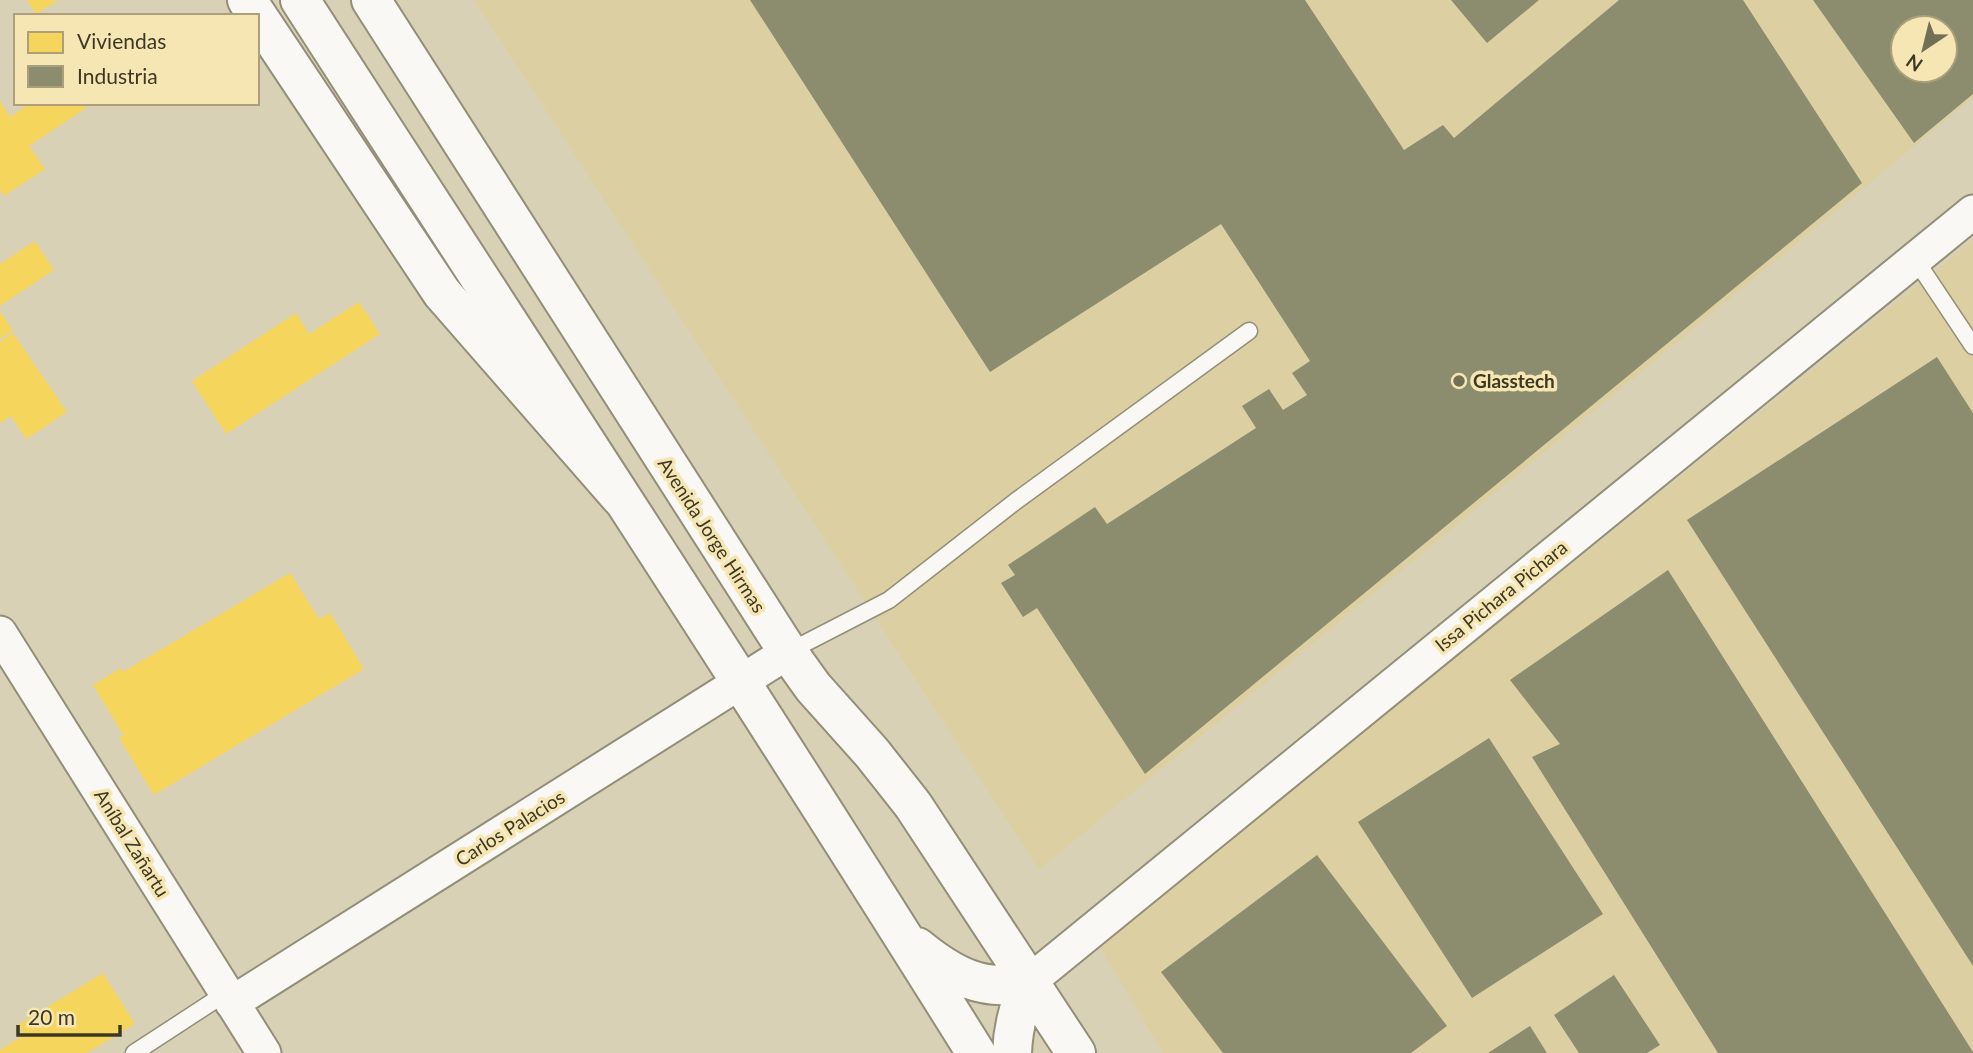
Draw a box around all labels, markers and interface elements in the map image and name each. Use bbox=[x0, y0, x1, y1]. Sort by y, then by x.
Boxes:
legend bbox=[14, 14, 259, 105]
north arrow bbox=[1889, 14, 1959, 84]
text: Viviendas bbox=[77, 28, 166, 53]
text: N bbox=[1901, 50, 1927, 77]
text: Industria bbox=[77, 63, 158, 88]
place label: Glasstech bbox=[1473, 369, 1555, 392]
marker: Glasstech bbox=[1451, 373, 1467, 389]
street label: Avenida Jorge Hirmas bbox=[654, 453, 771, 617]
street label: Issa Pichara Pichara bbox=[1430, 535, 1571, 656]
street label: Aníbal Zañartu bbox=[90, 785, 175, 901]
street label: Carlos Palacios bbox=[451, 785, 569, 870]
scale bar bbox=[18, 993, 119, 1038]
text: 20 m bbox=[28, 1004, 75, 1029]

